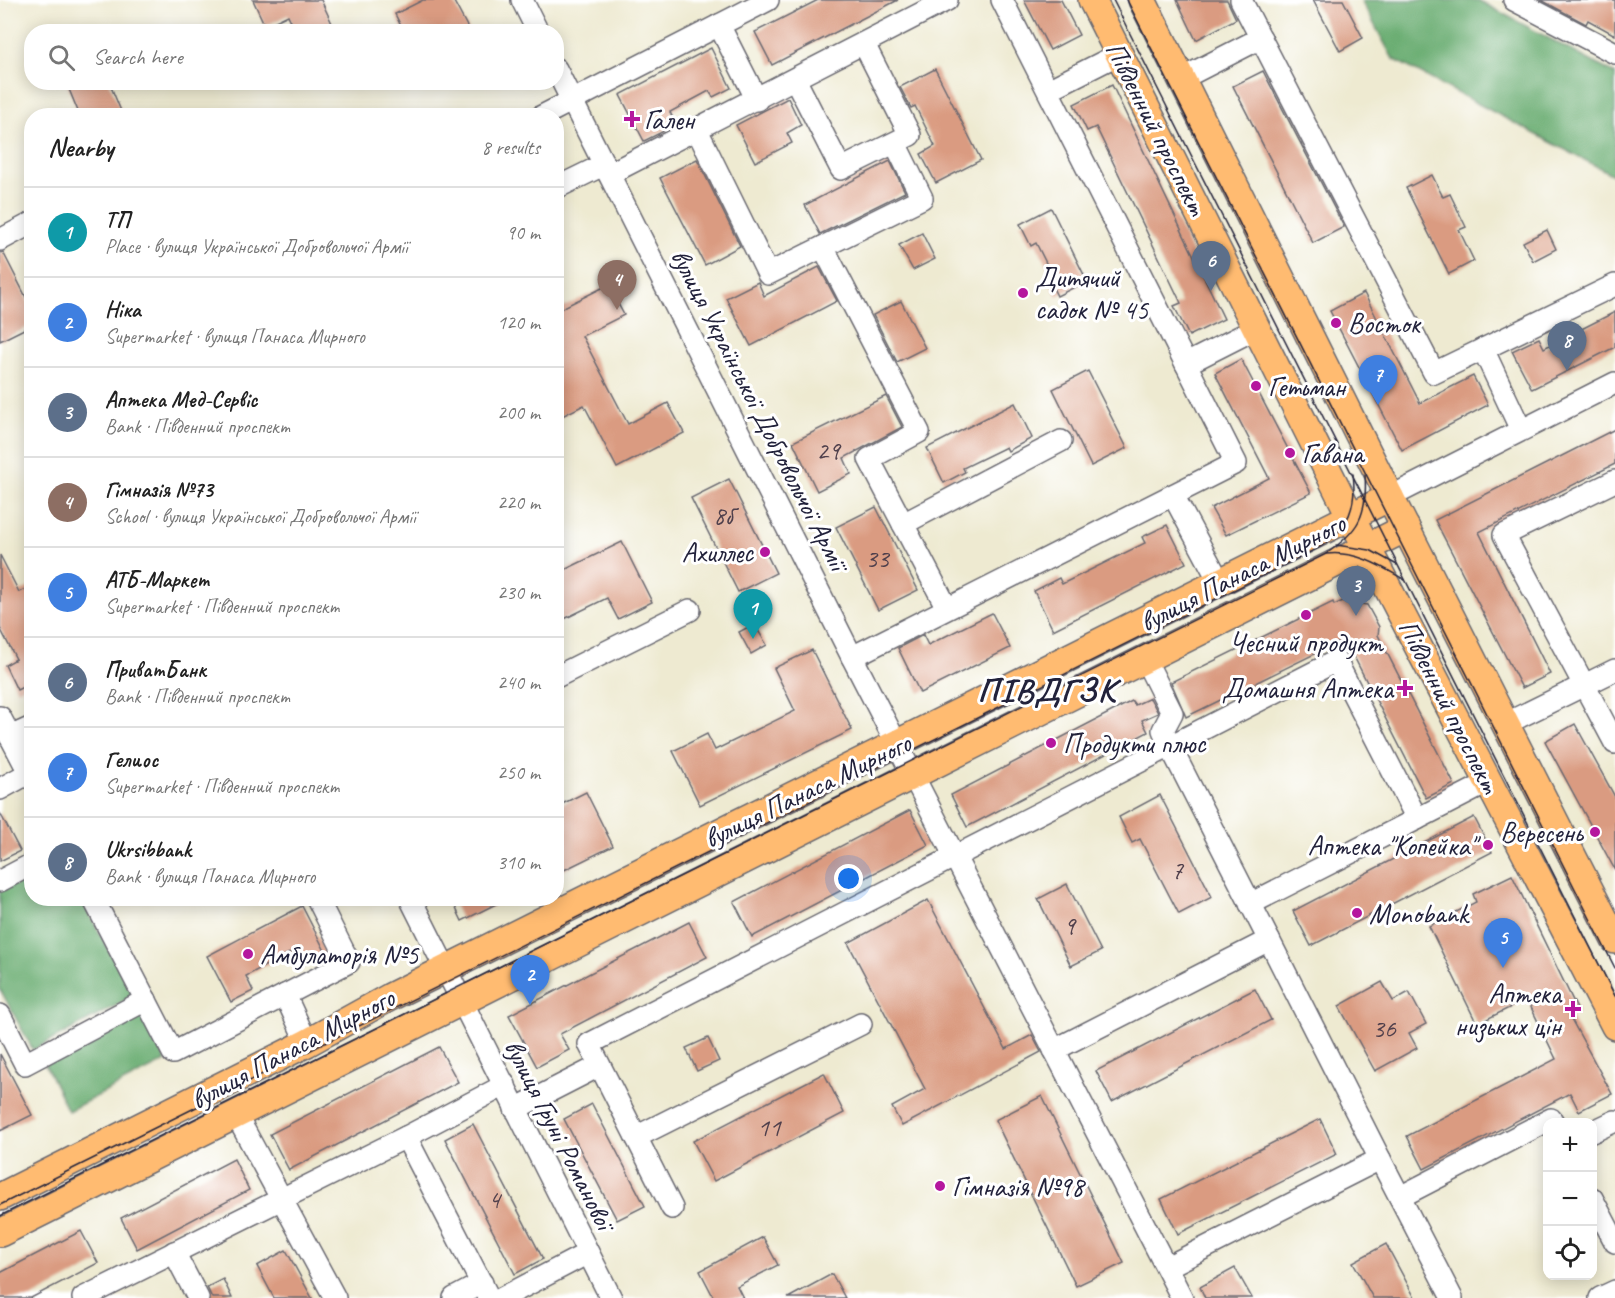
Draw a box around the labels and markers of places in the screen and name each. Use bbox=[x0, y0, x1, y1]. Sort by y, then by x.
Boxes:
place label: Гален bbox=[644, 102, 696, 137]
marker: Гален bbox=[625, 112, 639, 126]
pin: 6 bbox=[1192, 242, 1230, 291]
pin: 4 bbox=[598, 260, 636, 310]
place label: Дитячий садок № 45 bbox=[1035, 260, 1149, 327]
marker: Дитячий садок № 45 bbox=[1016, 286, 1030, 300]
place label: Восток bbox=[1348, 306, 1422, 341]
marker: Восток bbox=[1329, 316, 1343, 330]
pin: 8 bbox=[1548, 322, 1586, 371]
pin: 7 bbox=[1358, 356, 1398, 405]
place label: Гетьман bbox=[1268, 369, 1347, 404]
marker: Гетьман bbox=[1249, 379, 1263, 393]
place label: Гавана bbox=[1302, 436, 1366, 471]
marker: Гавана bbox=[1283, 446, 1297, 460]
place label: Ахиллес bbox=[682, 535, 755, 570]
marker: Ахиллес bbox=[758, 545, 772, 559]
pin: 3 bbox=[1336, 566, 1376, 616]
pin: 1 bbox=[734, 590, 772, 639]
marker: Чесний продукт bbox=[1299, 608, 1313, 622]
place label: Чесний продукт bbox=[1229, 625, 1385, 660]
place label: Домашня Аптека bbox=[1222, 671, 1395, 706]
marker: Домашня Аптека bbox=[1398, 681, 1412, 695]
place label: Продукти плюс bbox=[1063, 726, 1207, 761]
marker: Продукти плюс bbox=[1044, 736, 1058, 750]
place label: Вересень bbox=[1500, 815, 1585, 850]
marker: Вересень bbox=[1588, 825, 1602, 839]
place label: Аптека "Копейка" bbox=[1308, 828, 1481, 863]
marker: Аптека "Копейка" bbox=[1481, 838, 1495, 852]
place label: Monobank bbox=[1369, 896, 1471, 931]
marker: Monobank bbox=[1350, 906, 1364, 920]
pin: 5 bbox=[1484, 918, 1522, 968]
place label: Амбулаторія №5 bbox=[260, 937, 420, 972]
marker: Амбулаторія №5 bbox=[241, 947, 255, 961]
pin: 2 bbox=[510, 956, 550, 1005]
place label: Аптека низьких цін bbox=[1455, 976, 1563, 1043]
marker: Аптека низьких цін bbox=[1566, 1002, 1580, 1016]
place label: Гімназія №98 bbox=[952, 1169, 1086, 1204]
marker: Гімназія №98 bbox=[933, 1179, 947, 1193]

